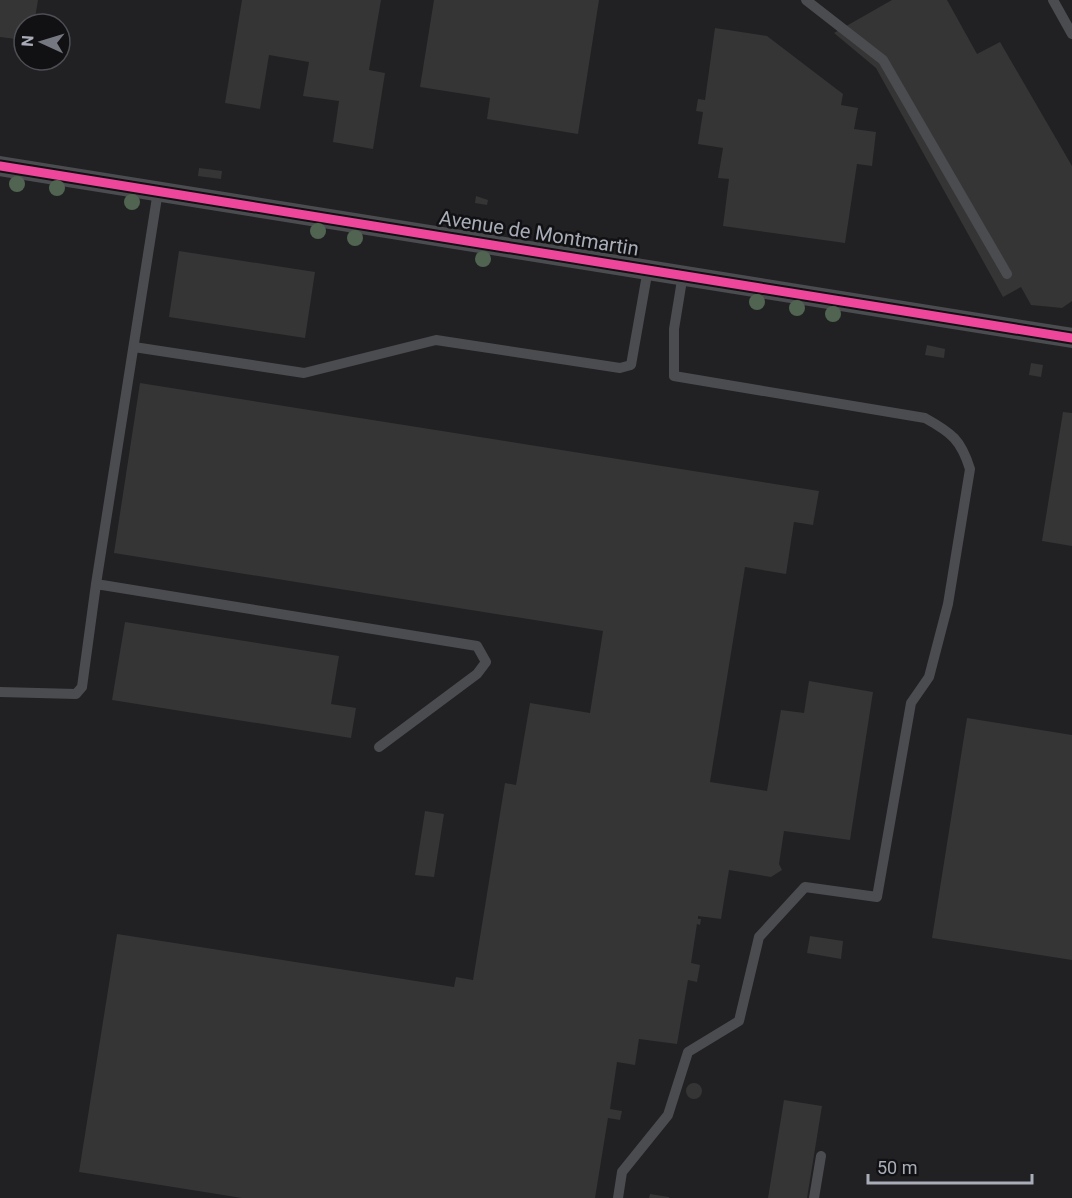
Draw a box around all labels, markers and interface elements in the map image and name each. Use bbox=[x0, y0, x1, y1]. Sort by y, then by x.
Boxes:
north arrow bbox=[12, 12, 72, 72]
text: N bbox=[18, 35, 37, 47]
street label: Avenue de Montmartin bbox=[437, 205, 641, 261]
scale bar bbox=[868, 1147, 1032, 1185]
text: 50 m bbox=[877, 1157, 917, 1178]

